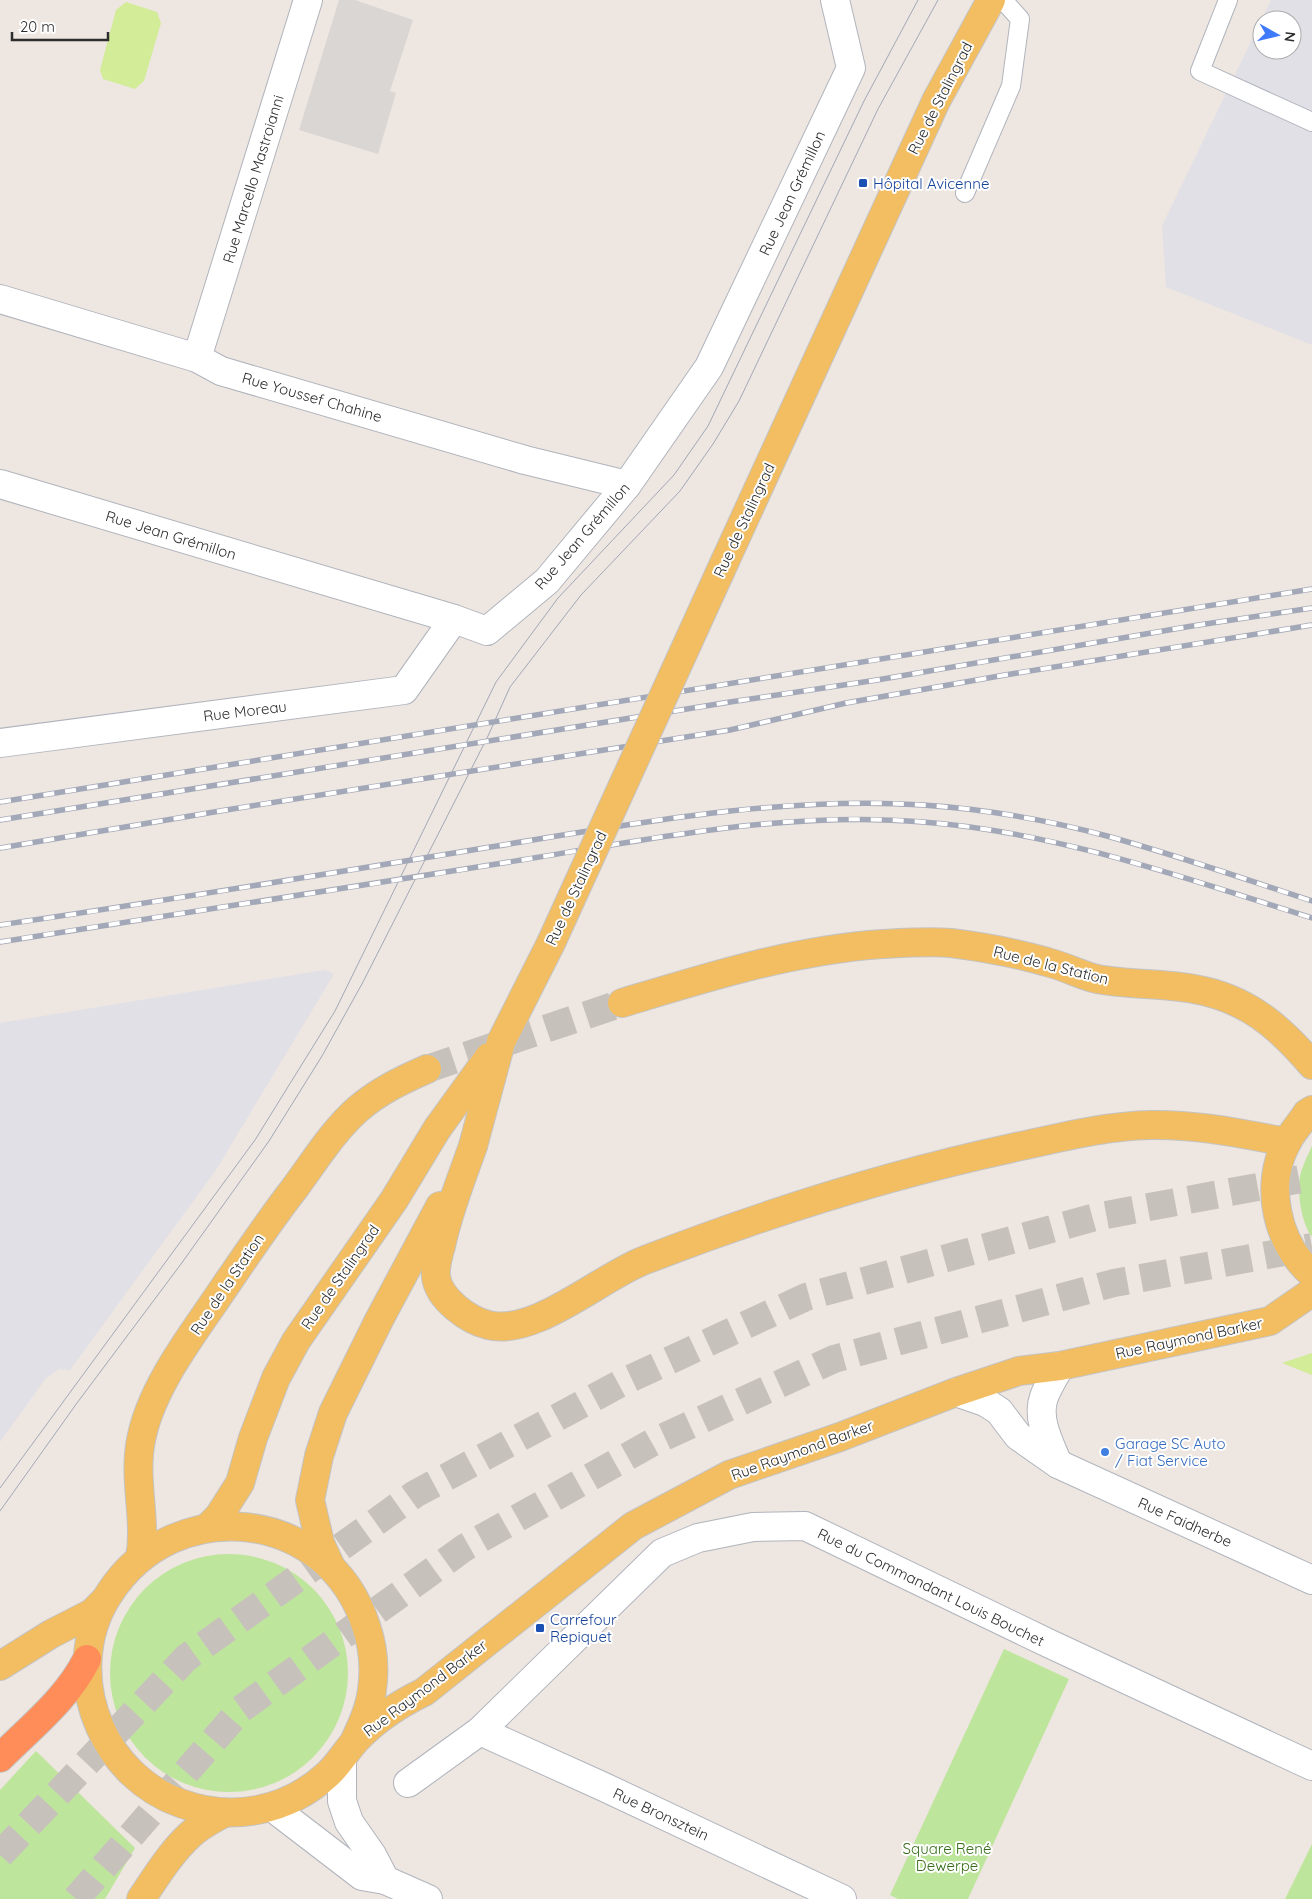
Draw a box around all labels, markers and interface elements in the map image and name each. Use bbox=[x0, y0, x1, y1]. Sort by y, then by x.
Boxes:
scale bar bbox=[12, 10, 109, 42]
north arrow bbox=[1252, 10, 1302, 60]
text: 20 m bbox=[20, 17, 55, 36]
text: N bbox=[1280, 30, 1300, 43]
street label: Rue de Stalingrad bbox=[903, 39, 977, 157]
street label: Rue Marcello Mastroianni bbox=[218, 93, 288, 265]
street label: Rue Jean Grémillon bbox=[755, 127, 829, 259]
place label: Hôpital Avicenne bbox=[873, 174, 989, 193]
marker: Hôpital Avicenne bbox=[857, 177, 869, 189]
street label: Rue Youssef Chahine bbox=[240, 368, 384, 426]
street label: Rue de Stalingrad bbox=[709, 460, 779, 580]
street label: Rue Jean Grémillon bbox=[530, 479, 634, 593]
street label: Rue Jean Grémillon bbox=[103, 506, 239, 564]
street label: Rue Moreau bbox=[202, 696, 288, 726]
street label: Rue de Stalingrad bbox=[541, 828, 611, 948]
street label: Rue de la Station bbox=[991, 942, 1111, 988]
street label: Rue de Stalingrad bbox=[297, 1221, 383, 1333]
street label: Rue de la Station bbox=[186, 1230, 268, 1338]
street label: Rue Raymond Barker bbox=[1114, 1313, 1265, 1363]
street label: Rue Raymond Barker bbox=[728, 1415, 876, 1485]
place label: Garage SC Auto / Fiat Service bbox=[1115, 1434, 1226, 1470]
marker: Garage SC Auto / Fiat Service bbox=[1099, 1446, 1111, 1458]
street label: Rue Faidherbe bbox=[1135, 1493, 1235, 1551]
street label: Rue du Commandant Louis Bouchet bbox=[814, 1524, 1048, 1650]
place label: Carrefour Repiquet bbox=[550, 1610, 617, 1646]
marker: Carrefour Repiquet bbox=[534, 1622, 546, 1634]
street label: Rue Raymond Barker bbox=[359, 1635, 491, 1741]
street label: Rue Bronsztein bbox=[610, 1784, 712, 1844]
park label: Square René Dewerpe bbox=[903, 1839, 991, 1875]

